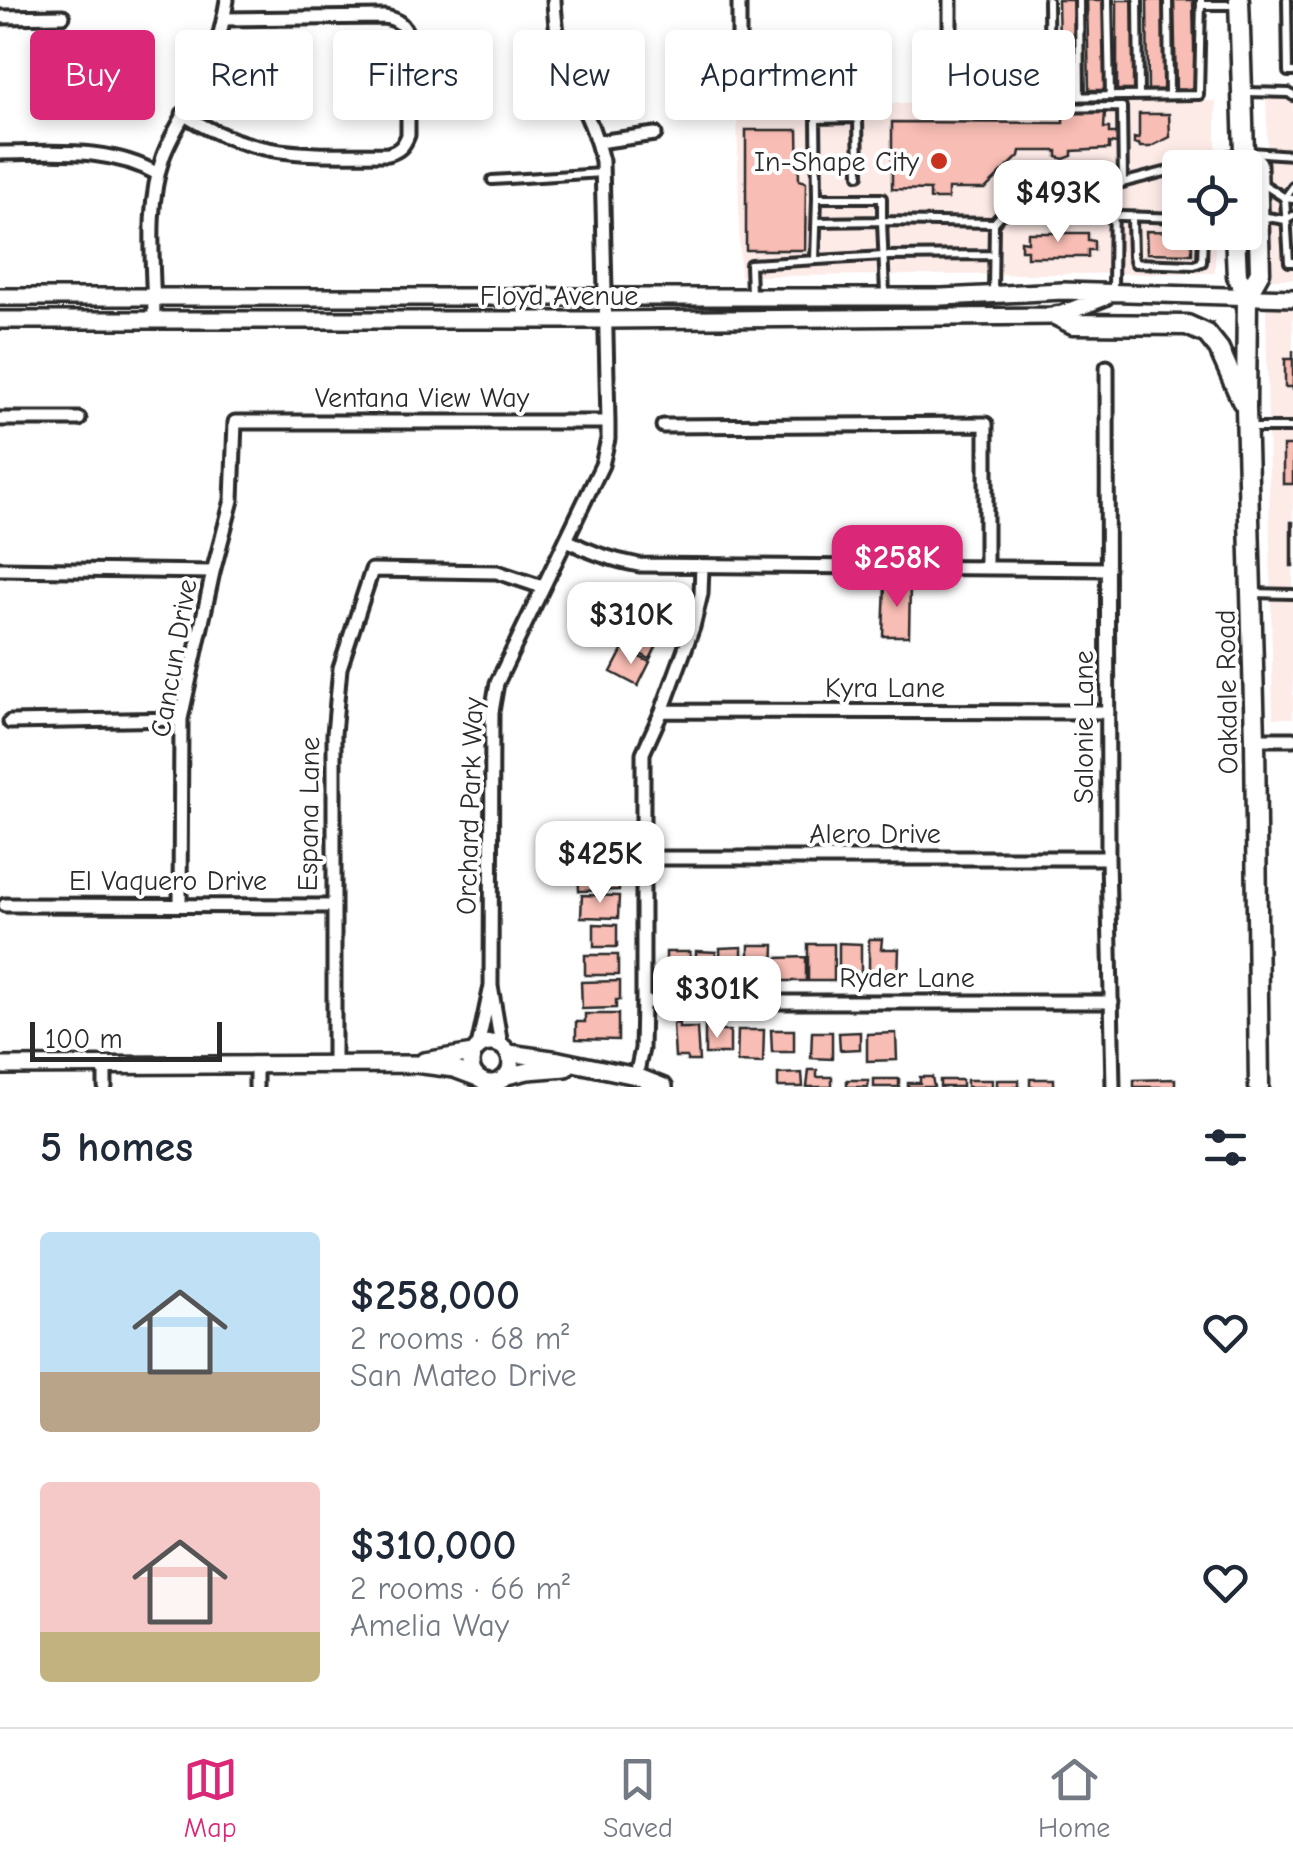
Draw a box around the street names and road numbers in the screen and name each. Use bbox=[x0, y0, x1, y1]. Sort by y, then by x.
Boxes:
street label: Floyd Avenue bbox=[480, 280, 638, 312]
street label: Ventana View Way bbox=[315, 382, 530, 414]
street label: Cancun Drive bbox=[144, 577, 204, 740]
street label: Oakdale Road bbox=[1210, 609, 1244, 775]
street label: Salonie Lane bbox=[1068, 650, 1100, 804]
street label: Kyra Lane bbox=[825, 672, 945, 704]
street label: Orchard Park Way bbox=[450, 696, 490, 916]
street label: Espana Lane bbox=[292, 736, 326, 892]
street label: Alero Drive bbox=[809, 818, 941, 850]
street label: El Vaquero Drive bbox=[69, 865, 267, 897]
street label: Ryder Lane bbox=[839, 962, 975, 994]

